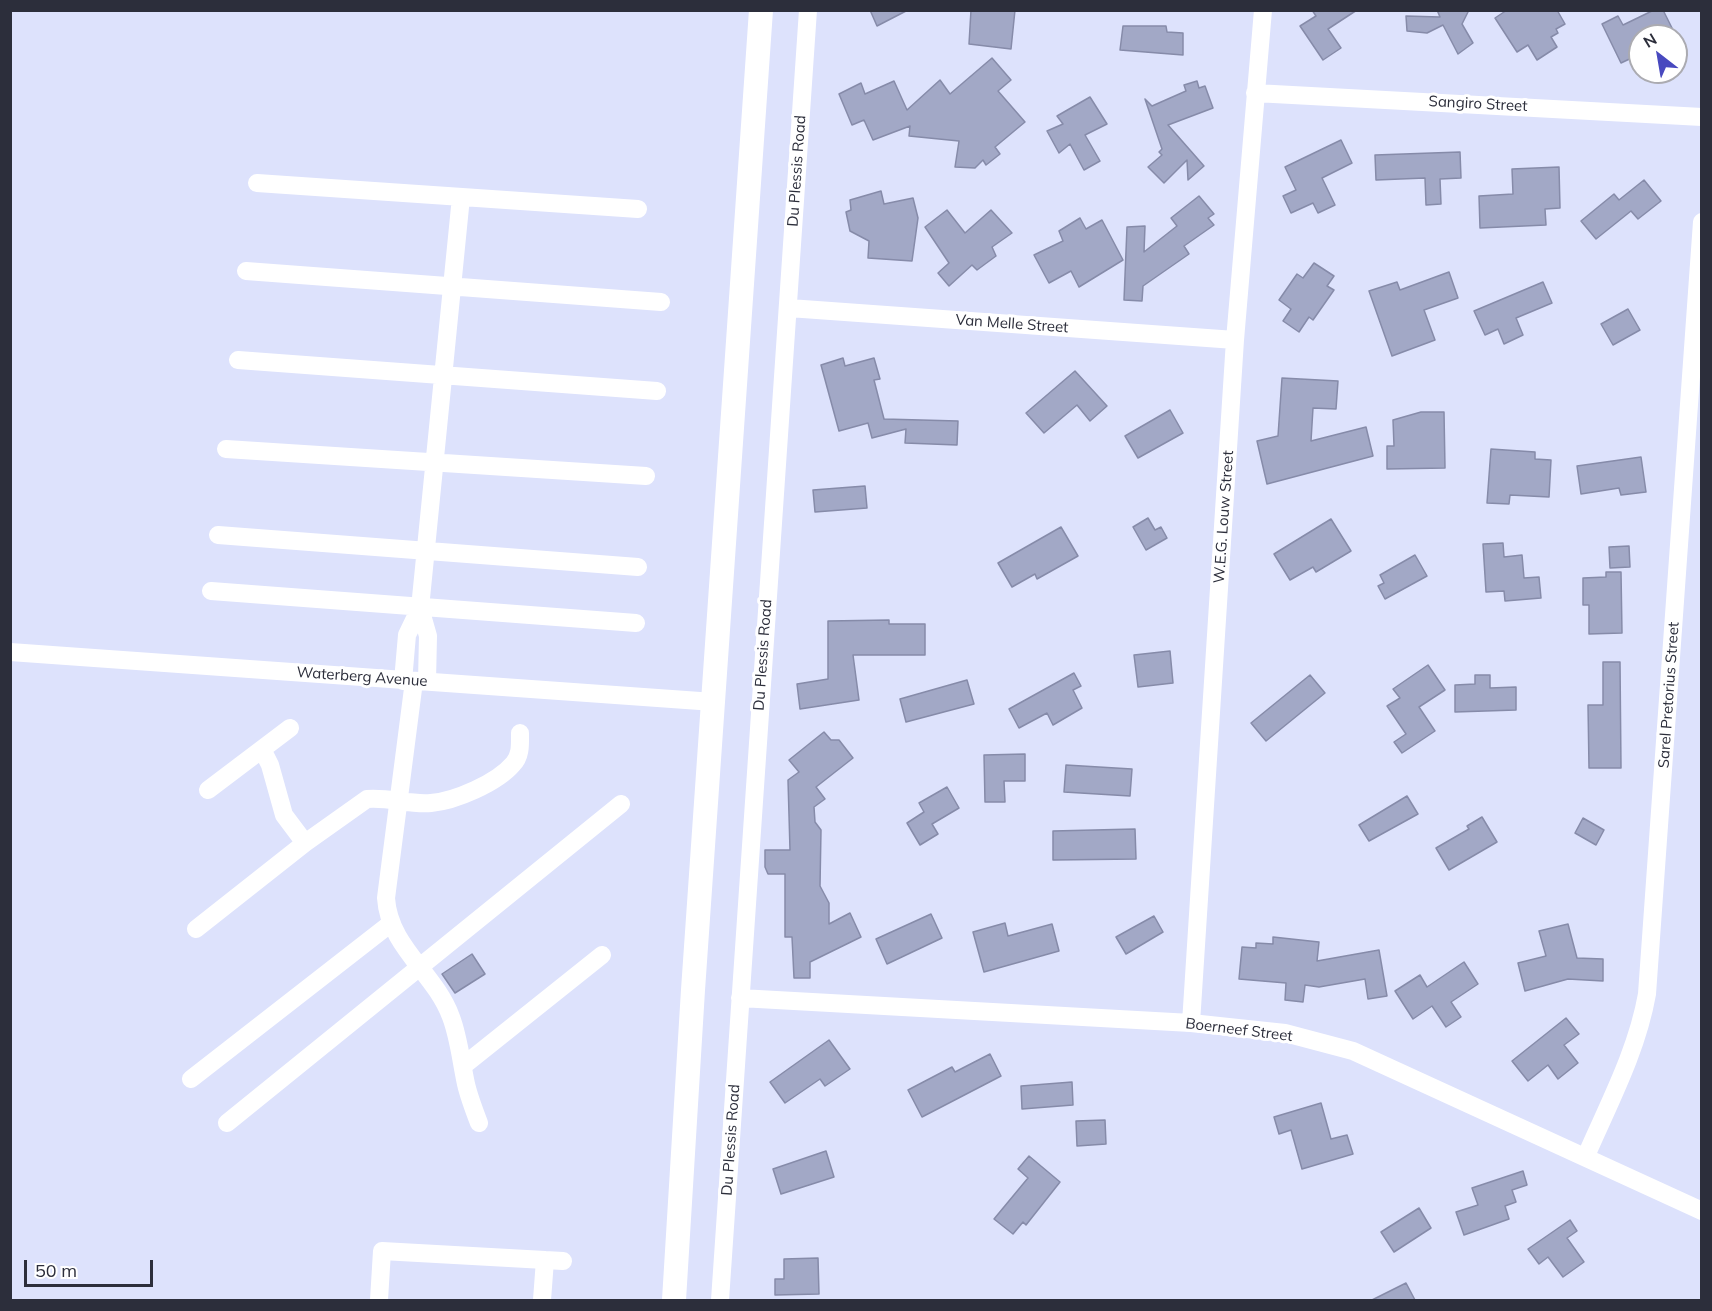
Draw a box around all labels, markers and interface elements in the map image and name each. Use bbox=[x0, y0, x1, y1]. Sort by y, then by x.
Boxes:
north arrow bbox=[1628, 24, 1688, 84]
text: N bbox=[1639, 29, 1660, 52]
street label: Sangiro Street bbox=[1428, 92, 1528, 116]
street label: Du Plessis Road bbox=[784, 115, 810, 227]
street label: Van Melle Street bbox=[955, 311, 1069, 337]
street label: W.E.G. Louw Street bbox=[1210, 450, 1238, 584]
street label: Du Plessis Road bbox=[750, 599, 776, 711]
street label: Sarel Pretorius Street bbox=[1655, 621, 1683, 769]
street label: Waterberg Avenue bbox=[296, 663, 428, 691]
street label: Boerneef Street bbox=[1184, 1014, 1294, 1046]
street label: Du Plessis Road bbox=[718, 1084, 744, 1196]
scale bar bbox=[27, 1248, 156, 1286]
text: 50 m bbox=[35, 1259, 77, 1282]

